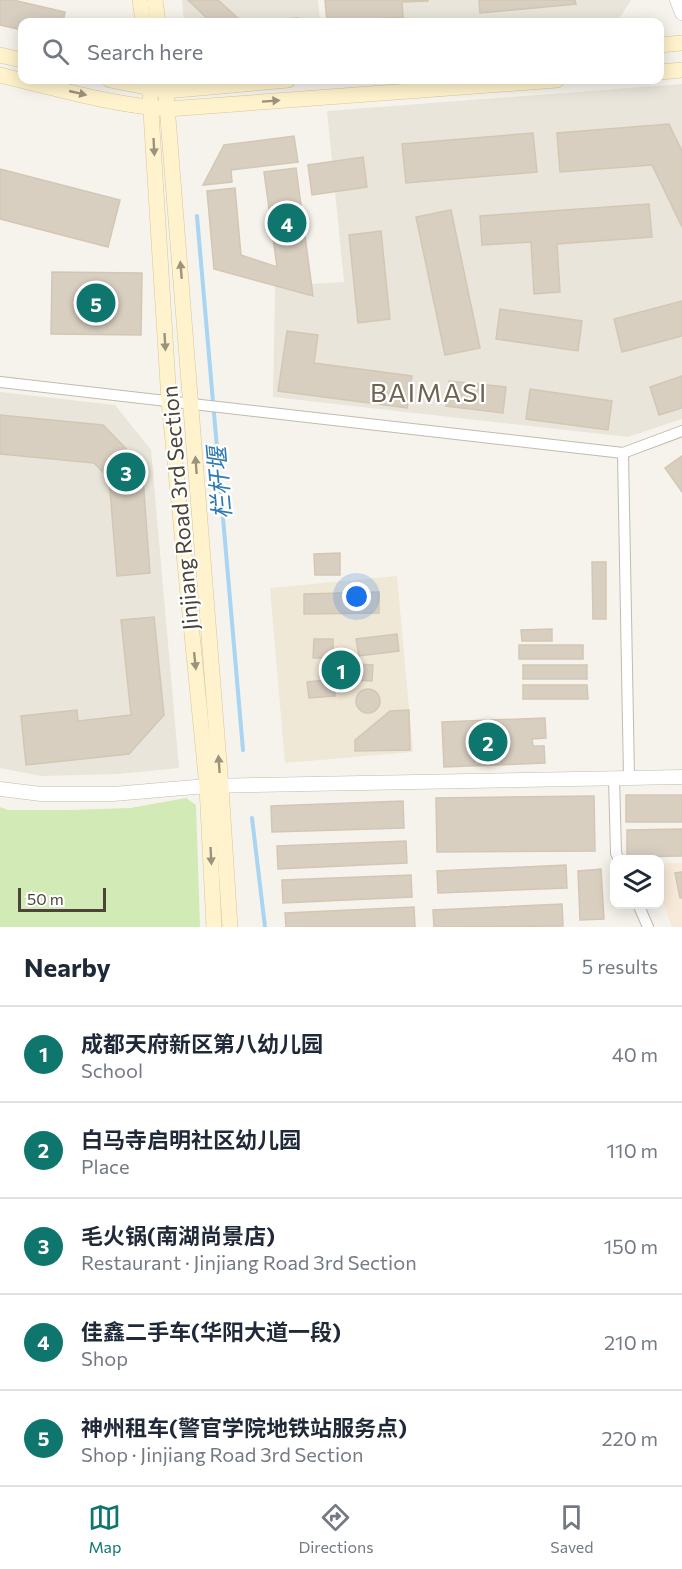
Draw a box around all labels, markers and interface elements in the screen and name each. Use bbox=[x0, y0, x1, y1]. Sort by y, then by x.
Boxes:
search box bbox=[18, 18, 664, 84]
icon: search bbox=[39, 35, 72, 68]
text: Search here bbox=[87, 38, 203, 65]
one-way arrow bbox=[68, 88, 87, 98]
one-way arrow bbox=[261, 96, 280, 106]
one-way arrow bbox=[149, 137, 158, 156]
pin: 4 bbox=[268, 200, 306, 246]
one-way arrow bbox=[176, 261, 185, 280]
pin: 5 bbox=[76, 280, 116, 326]
one-way arrow bbox=[161, 332, 170, 351]
district label: BAIMASI bbox=[370, 376, 488, 407]
street label: Jinjiang Road 3rd Section bbox=[155, 385, 204, 631]
water label: 栏杆堰 bbox=[201, 442, 236, 520]
pin: 3 bbox=[106, 450, 146, 494]
one-way arrow bbox=[191, 455, 201, 474]
your location bbox=[342, 582, 371, 611]
pin: 1 bbox=[322, 648, 360, 692]
one-way arrow bbox=[190, 652, 200, 671]
pin: 2 bbox=[468, 720, 508, 764]
one-way arrow bbox=[214, 754, 224, 773]
one-way arrow bbox=[206, 846, 215, 865]
map controls bbox=[610, 855, 664, 909]
button: layers bbox=[610, 855, 664, 909]
scale bar bbox=[18, 885, 106, 912]
text: 50 m bbox=[27, 889, 64, 908]
text: Nearby bbox=[24, 951, 111, 982]
text: 5 results bbox=[582, 954, 658, 978]
text: 成都天府新区第八幼儿园 bbox=[81, 1030, 323, 1057]
text: 1 bbox=[39, 1042, 48, 1066]
text: 40 m bbox=[612, 1042, 658, 1066]
text: School bbox=[81, 1058, 143, 1082]
text: 白马寺启明社区幼儿园 bbox=[81, 1126, 301, 1153]
text: 2 bbox=[38, 1138, 49, 1162]
text: 110 m bbox=[607, 1138, 658, 1162]
text: Place bbox=[81, 1154, 130, 1178]
text: 毛火锅(南湖尚景店) bbox=[81, 1222, 275, 1249]
text: 3 bbox=[38, 1234, 49, 1258]
text: 150 m bbox=[604, 1234, 658, 1258]
text: Restaurant · Jinjiang Road 3rd Section bbox=[81, 1250, 417, 1274]
text: 佳鑫二手车(华阳大道一段) bbox=[81, 1318, 341, 1345]
text: 4 bbox=[37, 1330, 50, 1354]
text: 210 m bbox=[604, 1330, 658, 1354]
text: Shop bbox=[81, 1346, 128, 1370]
text: 神州租车(警官学院地铁站服务点) bbox=[81, 1414, 407, 1441]
text: 5 bbox=[38, 1426, 49, 1450]
text: 220 m bbox=[602, 1426, 658, 1450]
text: Shop · Jinjiang Road 3rd Section bbox=[81, 1442, 364, 1466]
tab: Map bbox=[88, 1501, 121, 1556]
tab: Directions bbox=[298, 1501, 373, 1556]
tab: Saved bbox=[550, 1501, 594, 1556]

